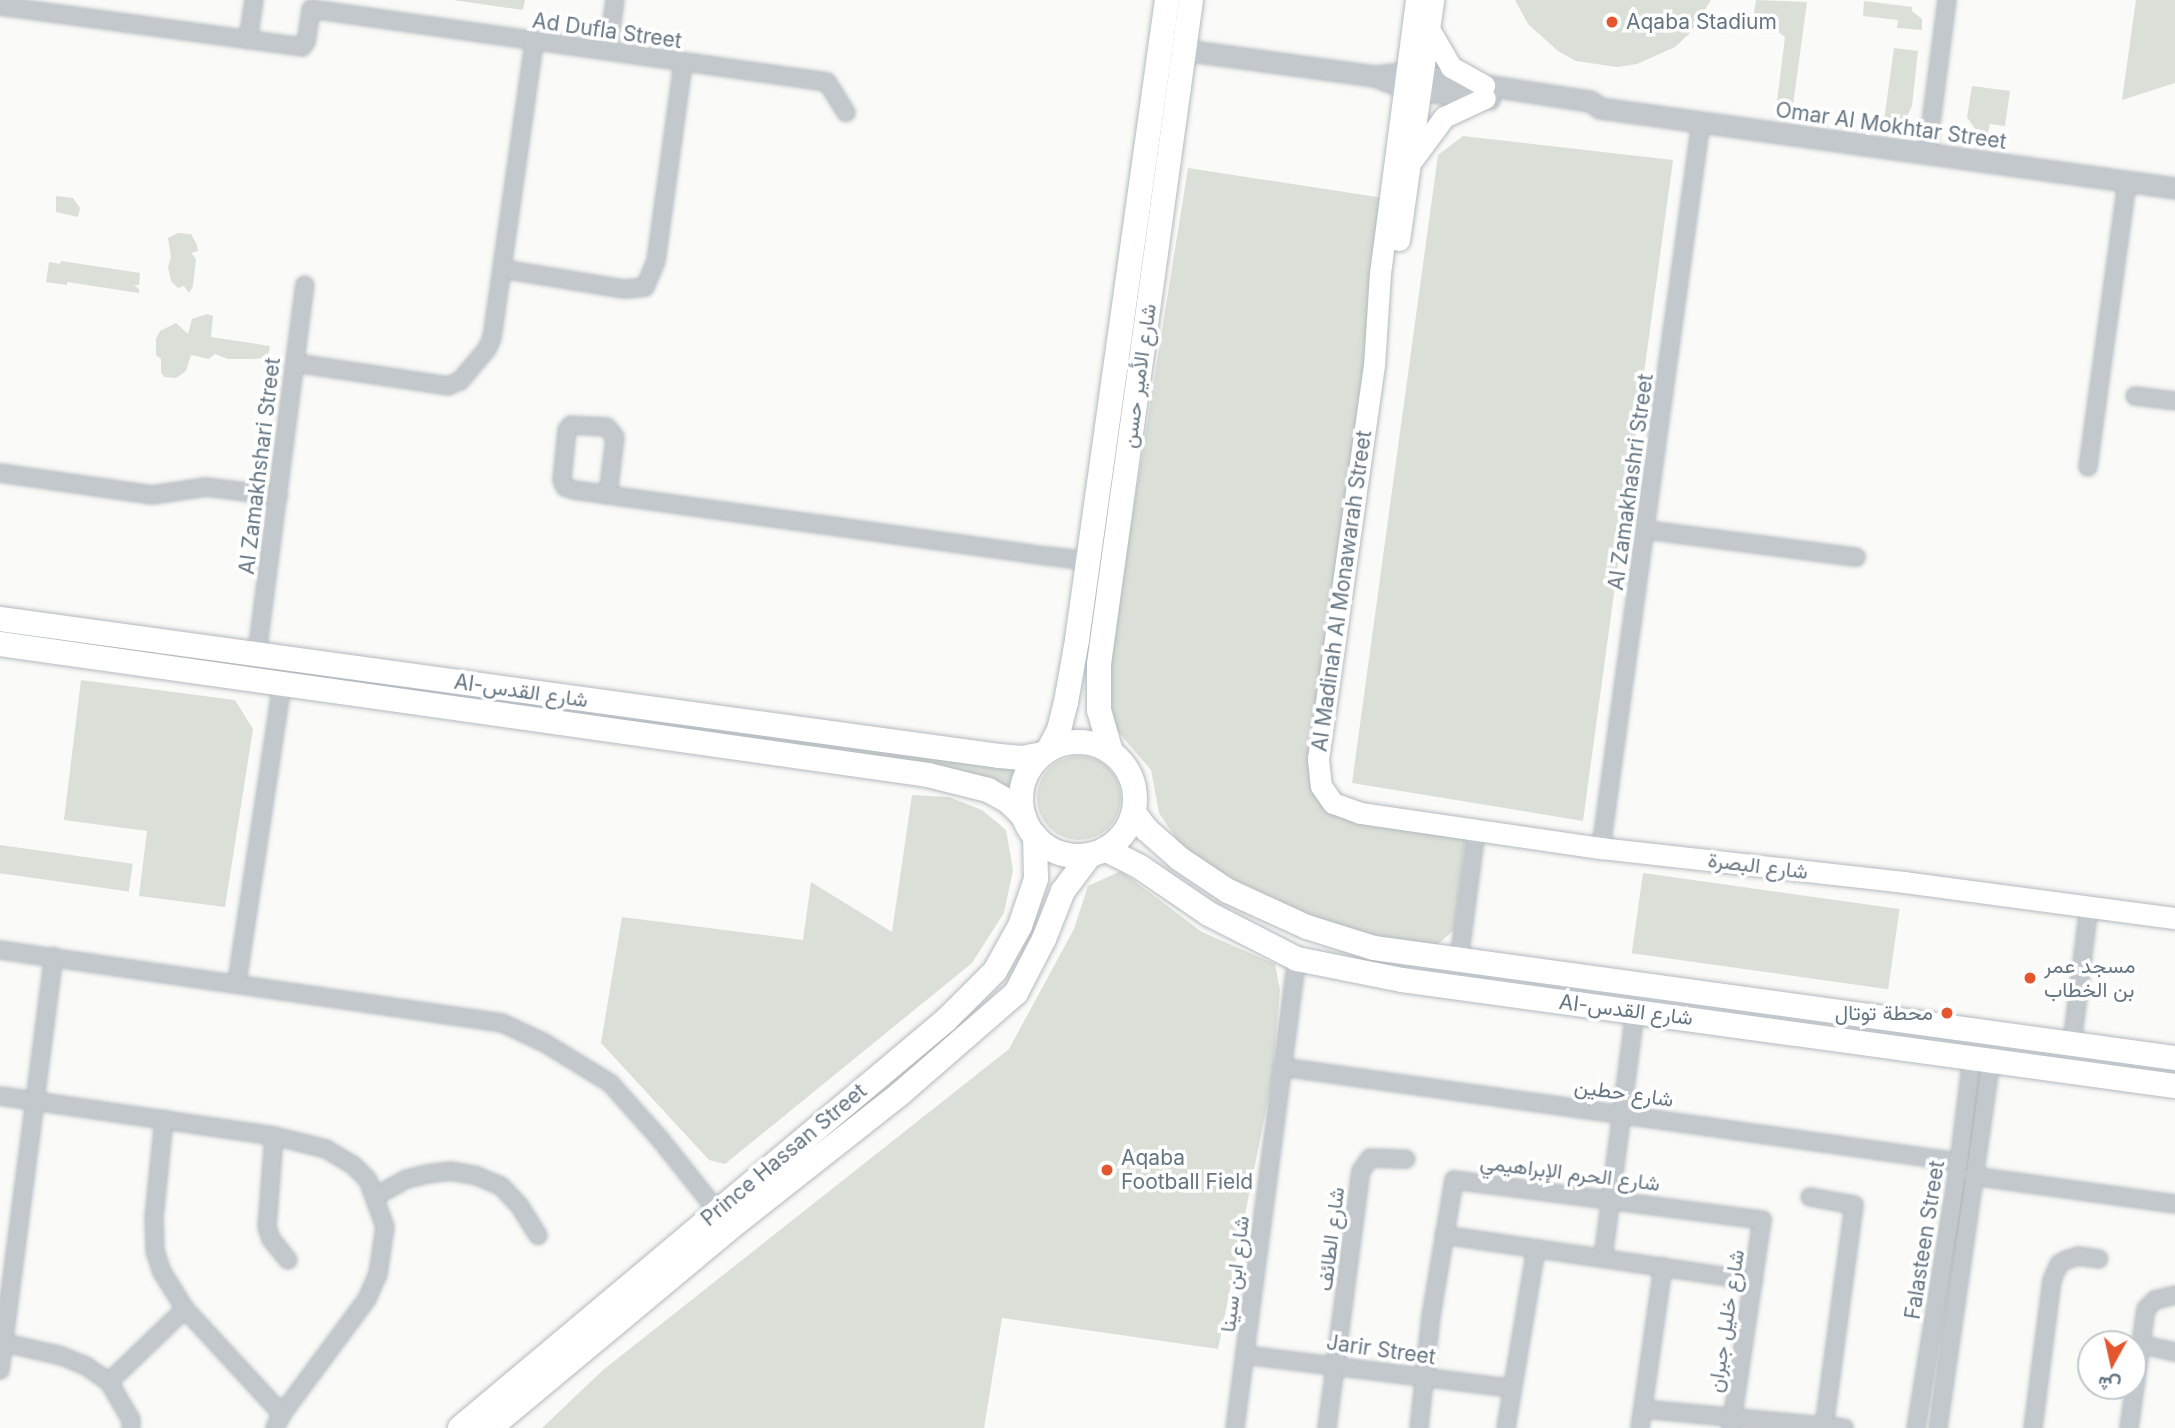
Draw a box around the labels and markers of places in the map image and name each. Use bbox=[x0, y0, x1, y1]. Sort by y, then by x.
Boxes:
place label: Aqaba Stadium bbox=[1626, 9, 1777, 35]
marker: Aqaba Stadium bbox=[1604, 14, 1620, 30]
place label: مسجد عمر بن الخطاب bbox=[2044, 953, 2135, 1003]
marker: مسجد عمر بن الخطاب bbox=[2022, 970, 2038, 986]
place label: محطة توتال bbox=[1835, 1000, 1933, 1026]
marker: محطة توتال bbox=[1939, 1005, 1955, 1021]
place label: Aqaba Football Field bbox=[1121, 1145, 1253, 1195]
marker: Aqaba Football Field bbox=[1099, 1162, 1115, 1178]

